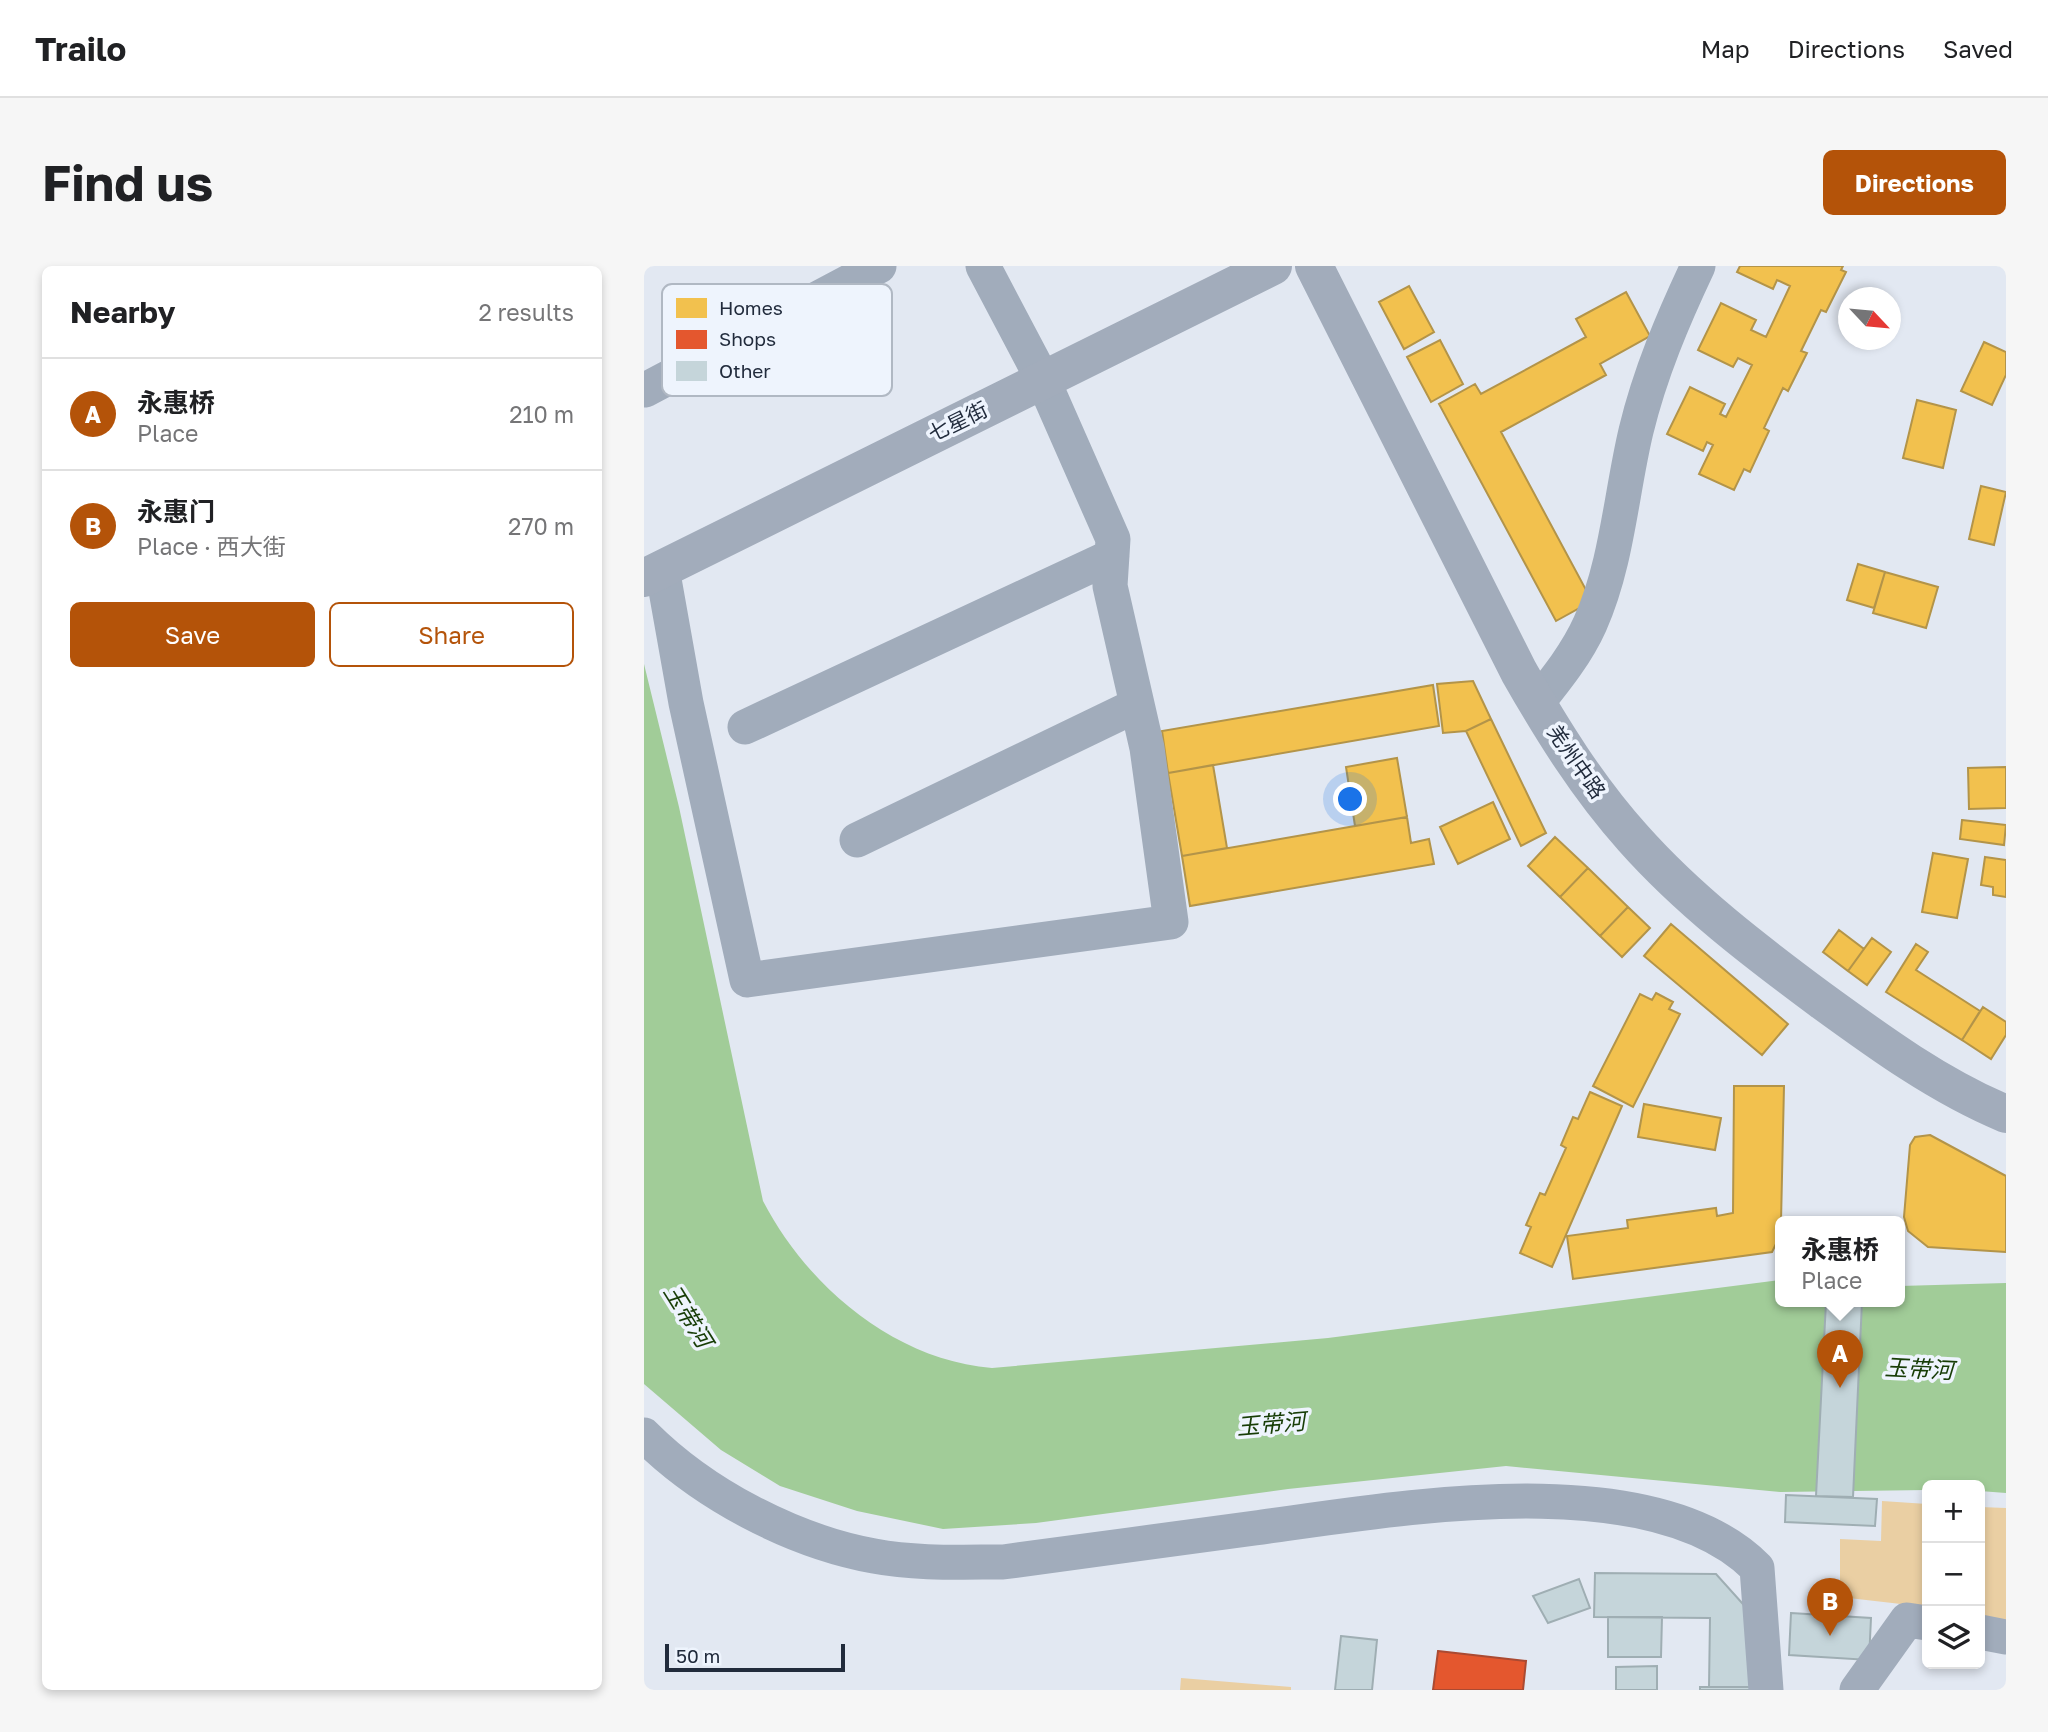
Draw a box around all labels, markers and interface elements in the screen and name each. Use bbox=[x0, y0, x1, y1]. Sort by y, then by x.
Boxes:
text: Trailo bbox=[35, 29, 126, 68]
text: Map bbox=[1701, 34, 1750, 63]
text: Directions bbox=[1788, 34, 1905, 63]
text: Saved bbox=[1943, 34, 2013, 63]
button: Directions bbox=[1823, 150, 2006, 215]
text: Find us bbox=[42, 153, 213, 212]
legend bbox=[662, 284, 892, 396]
north arrow bbox=[1838, 287, 1901, 350]
text: Nearby bbox=[70, 294, 175, 330]
text: Homes bbox=[719, 296, 783, 319]
text: 2 results bbox=[478, 298, 574, 326]
text: Shops bbox=[719, 327, 776, 350]
text: Other bbox=[719, 359, 771, 382]
text: 永惠桥 bbox=[137, 387, 215, 418]
street label: 七星街 bbox=[924, 396, 992, 447]
text: A bbox=[85, 400, 101, 428]
text: 210 m bbox=[509, 400, 574, 428]
text: Place bbox=[137, 419, 198, 447]
text: 永惠门 bbox=[137, 496, 215, 527]
text: B bbox=[85, 512, 101, 540]
text: 270 m bbox=[508, 512, 574, 540]
text: Place · 西大街 bbox=[137, 532, 286, 560]
button: Save bbox=[70, 602, 315, 667]
button: Share bbox=[329, 602, 574, 667]
street label: 羌州中路 bbox=[1542, 720, 1612, 803]
your location bbox=[1333, 782, 1367, 816]
popup bbox=[1775, 1216, 1905, 1307]
text: 永惠桥 bbox=[1801, 1234, 1879, 1265]
text: Place bbox=[1801, 1266, 1862, 1294]
water label: 玉带河 bbox=[659, 1279, 721, 1356]
pin: A bbox=[1817, 1330, 1863, 1388]
water label: 玉带河 bbox=[1884, 1352, 1958, 1384]
water label: 玉带河 bbox=[1235, 1406, 1310, 1440]
map controls bbox=[1922, 1480, 1985, 1669]
button: + bbox=[1922, 1480, 1985, 1543]
button: − bbox=[1922, 1543, 1985, 1606]
pin: B bbox=[1807, 1578, 1853, 1636]
button: layers bbox=[1922, 1606, 1985, 1669]
scale bar bbox=[665, 1641, 845, 1673]
text: 50 m bbox=[676, 1644, 720, 1667]

